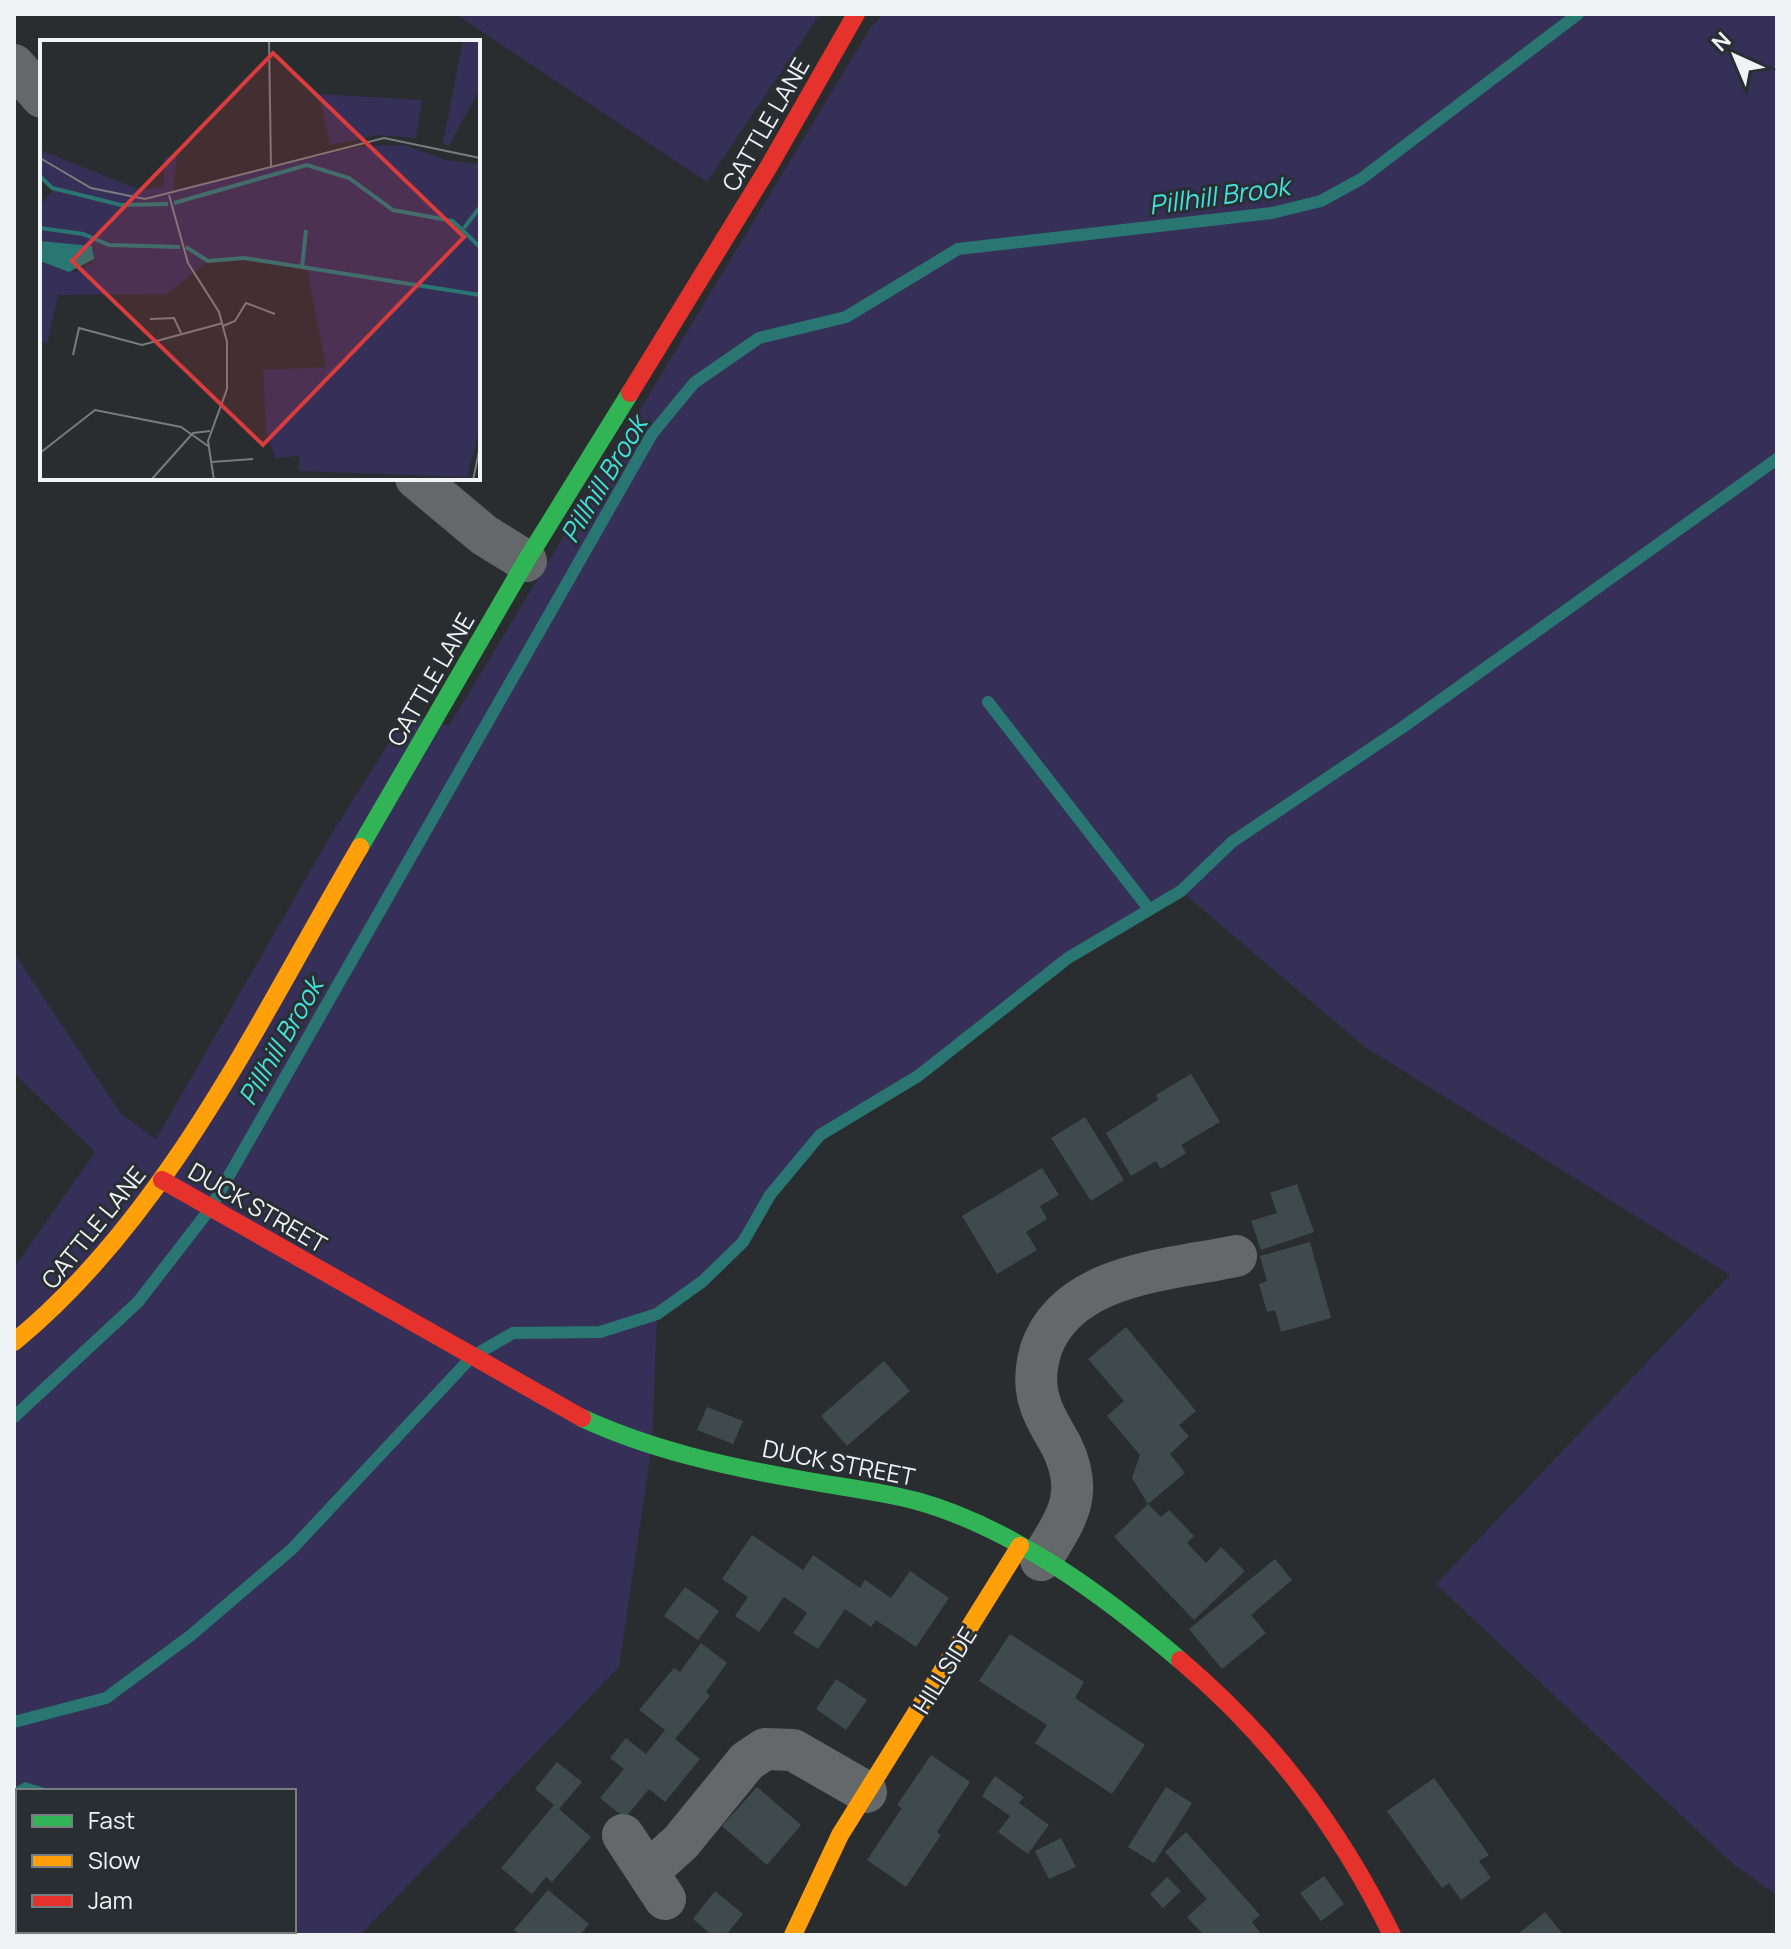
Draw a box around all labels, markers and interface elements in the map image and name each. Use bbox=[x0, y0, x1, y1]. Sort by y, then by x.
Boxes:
north arrow bbox=[1695, 16, 1775, 96]
text: N bbox=[1705, 25, 1737, 58]
inset map bbox=[40, 40, 480, 480]
street label: CATTLE LANE bbox=[714, 51, 816, 197]
water label: Pillhill Brook bbox=[1146, 167, 1296, 223]
water label: Pillhill Brook bbox=[551, 406, 657, 549]
street label: CATTLE LANE bbox=[379, 606, 481, 752]
water label: Pillhill Brook bbox=[229, 967, 333, 1111]
street label: DUCK STREET bbox=[183, 1154, 334, 1260]
street label: CATTLE LANE bbox=[33, 1159, 153, 1295]
street label: DUCK STREET bbox=[760, 1431, 919, 1493]
street label: HILLSIDE bbox=[904, 1620, 984, 1720]
legend bbox=[16, 1789, 296, 1933]
text: Fast bbox=[88, 1803, 135, 1836]
text: Slow bbox=[88, 1843, 141, 1876]
text: Jam bbox=[88, 1883, 133, 1916]

